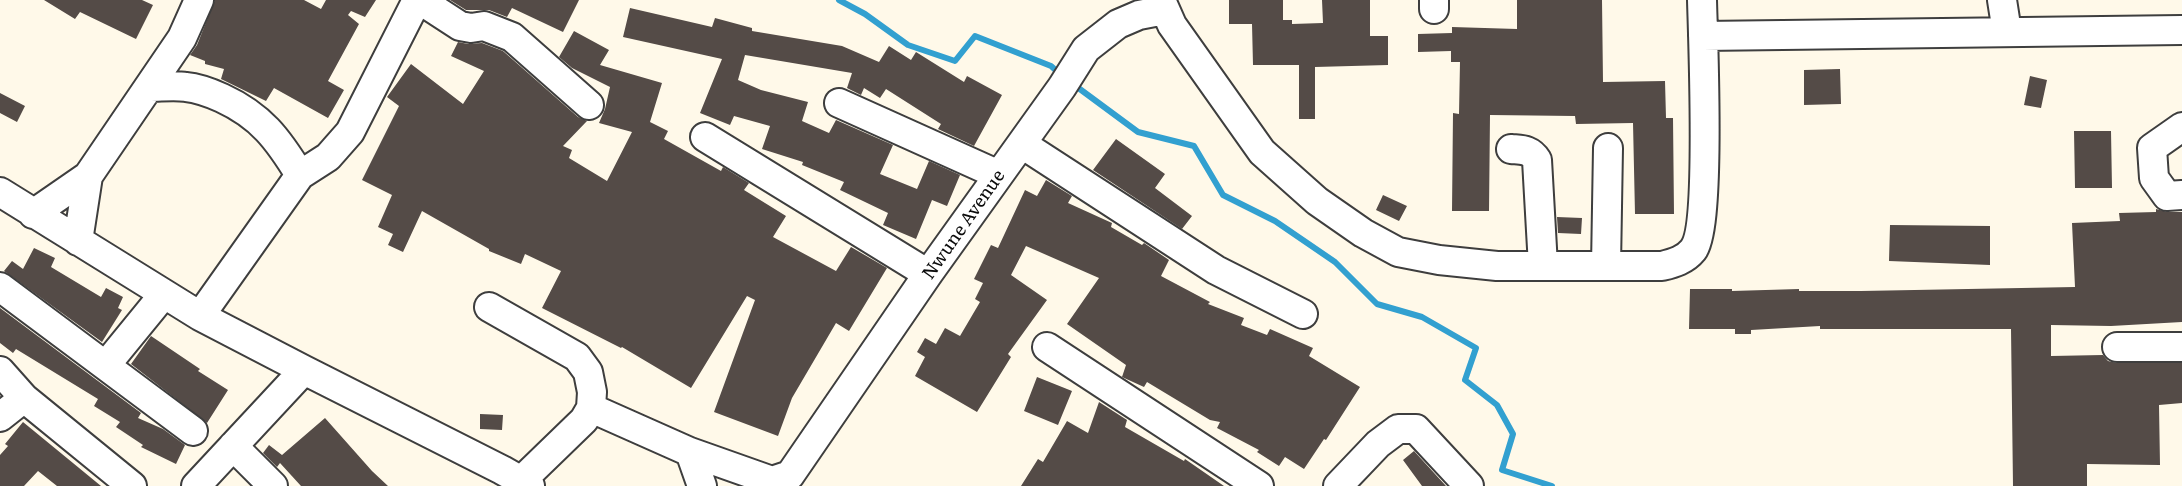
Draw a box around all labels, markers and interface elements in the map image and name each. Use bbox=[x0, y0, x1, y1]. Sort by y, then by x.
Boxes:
street label: Nwune Avenue bbox=[918, 166, 1010, 284]

